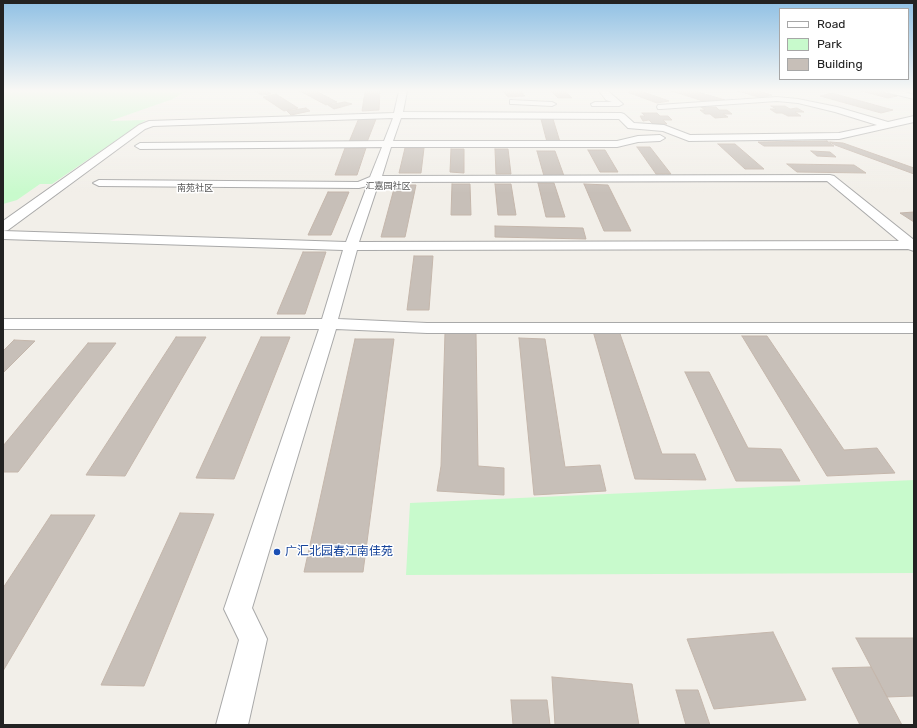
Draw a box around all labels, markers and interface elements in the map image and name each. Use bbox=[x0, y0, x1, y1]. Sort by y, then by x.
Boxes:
legend bbox=[779, 8, 909, 80]
text: Road bbox=[817, 17, 845, 31]
text: Park bbox=[817, 37, 842, 51]
text: Building bbox=[817, 57, 863, 71]
district label: 汇嘉园社区 bbox=[366, 181, 410, 191]
district label: 南苑社区 bbox=[177, 183, 213, 193]
place label: 广汇北园春江南佳苑 bbox=[285, 545, 393, 559]
marker: 广汇北园春江南佳苑 bbox=[272, 547, 282, 557]

